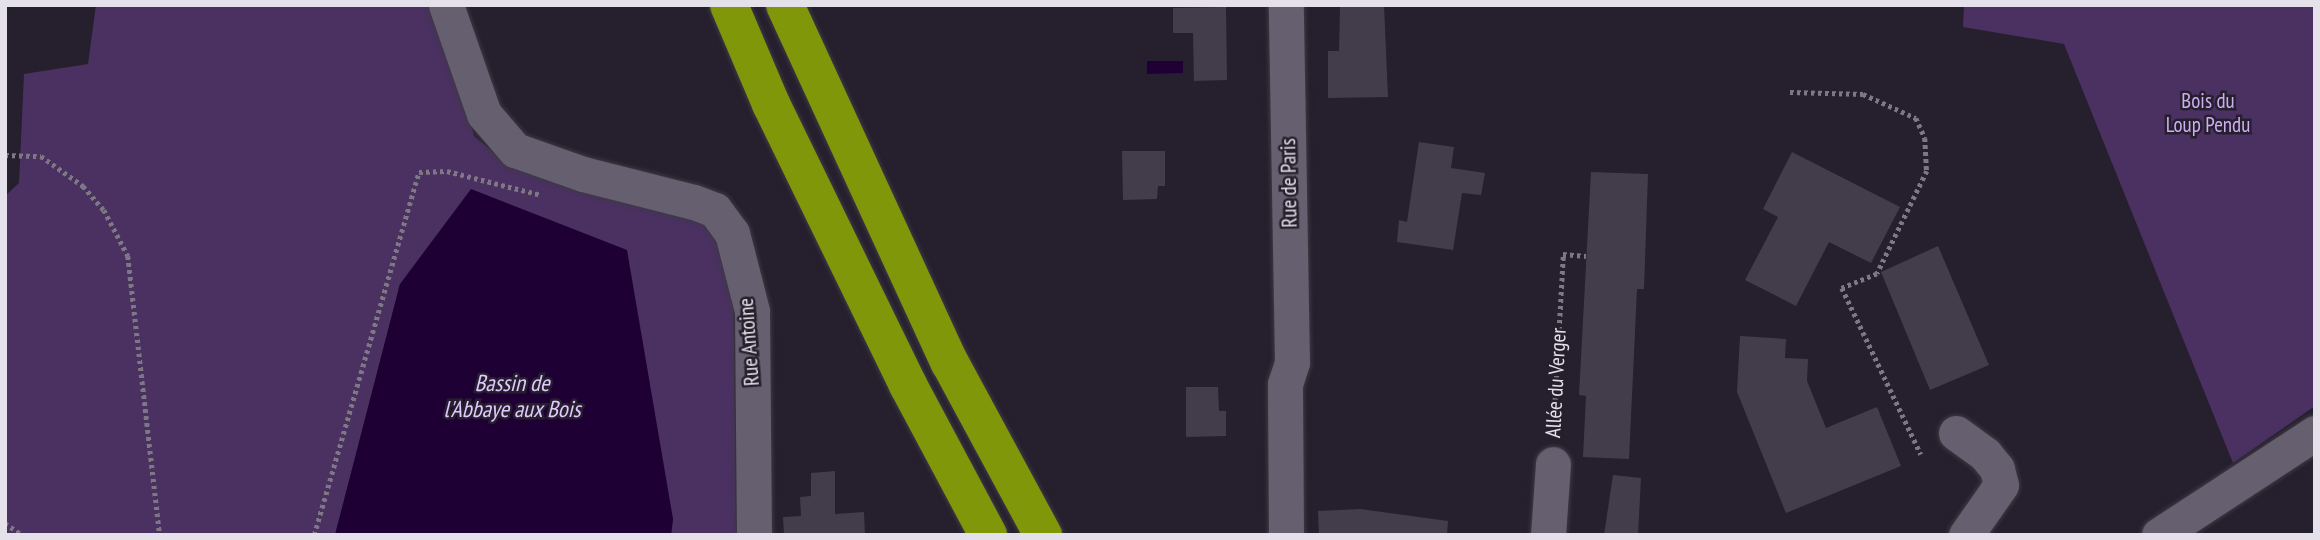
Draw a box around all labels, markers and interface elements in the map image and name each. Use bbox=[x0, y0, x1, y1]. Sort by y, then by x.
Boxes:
park label: Bois du Loup Pendu bbox=[2166, 88, 2250, 138]
street label: Rue de Paris bbox=[1276, 138, 1302, 228]
street label: Rue Antoine bbox=[733, 297, 765, 387]
street label: Allée du Verger bbox=[1541, 327, 1571, 439]
water label: Bassin de l'Abbaye aux Bois bbox=[443, 369, 581, 423]

